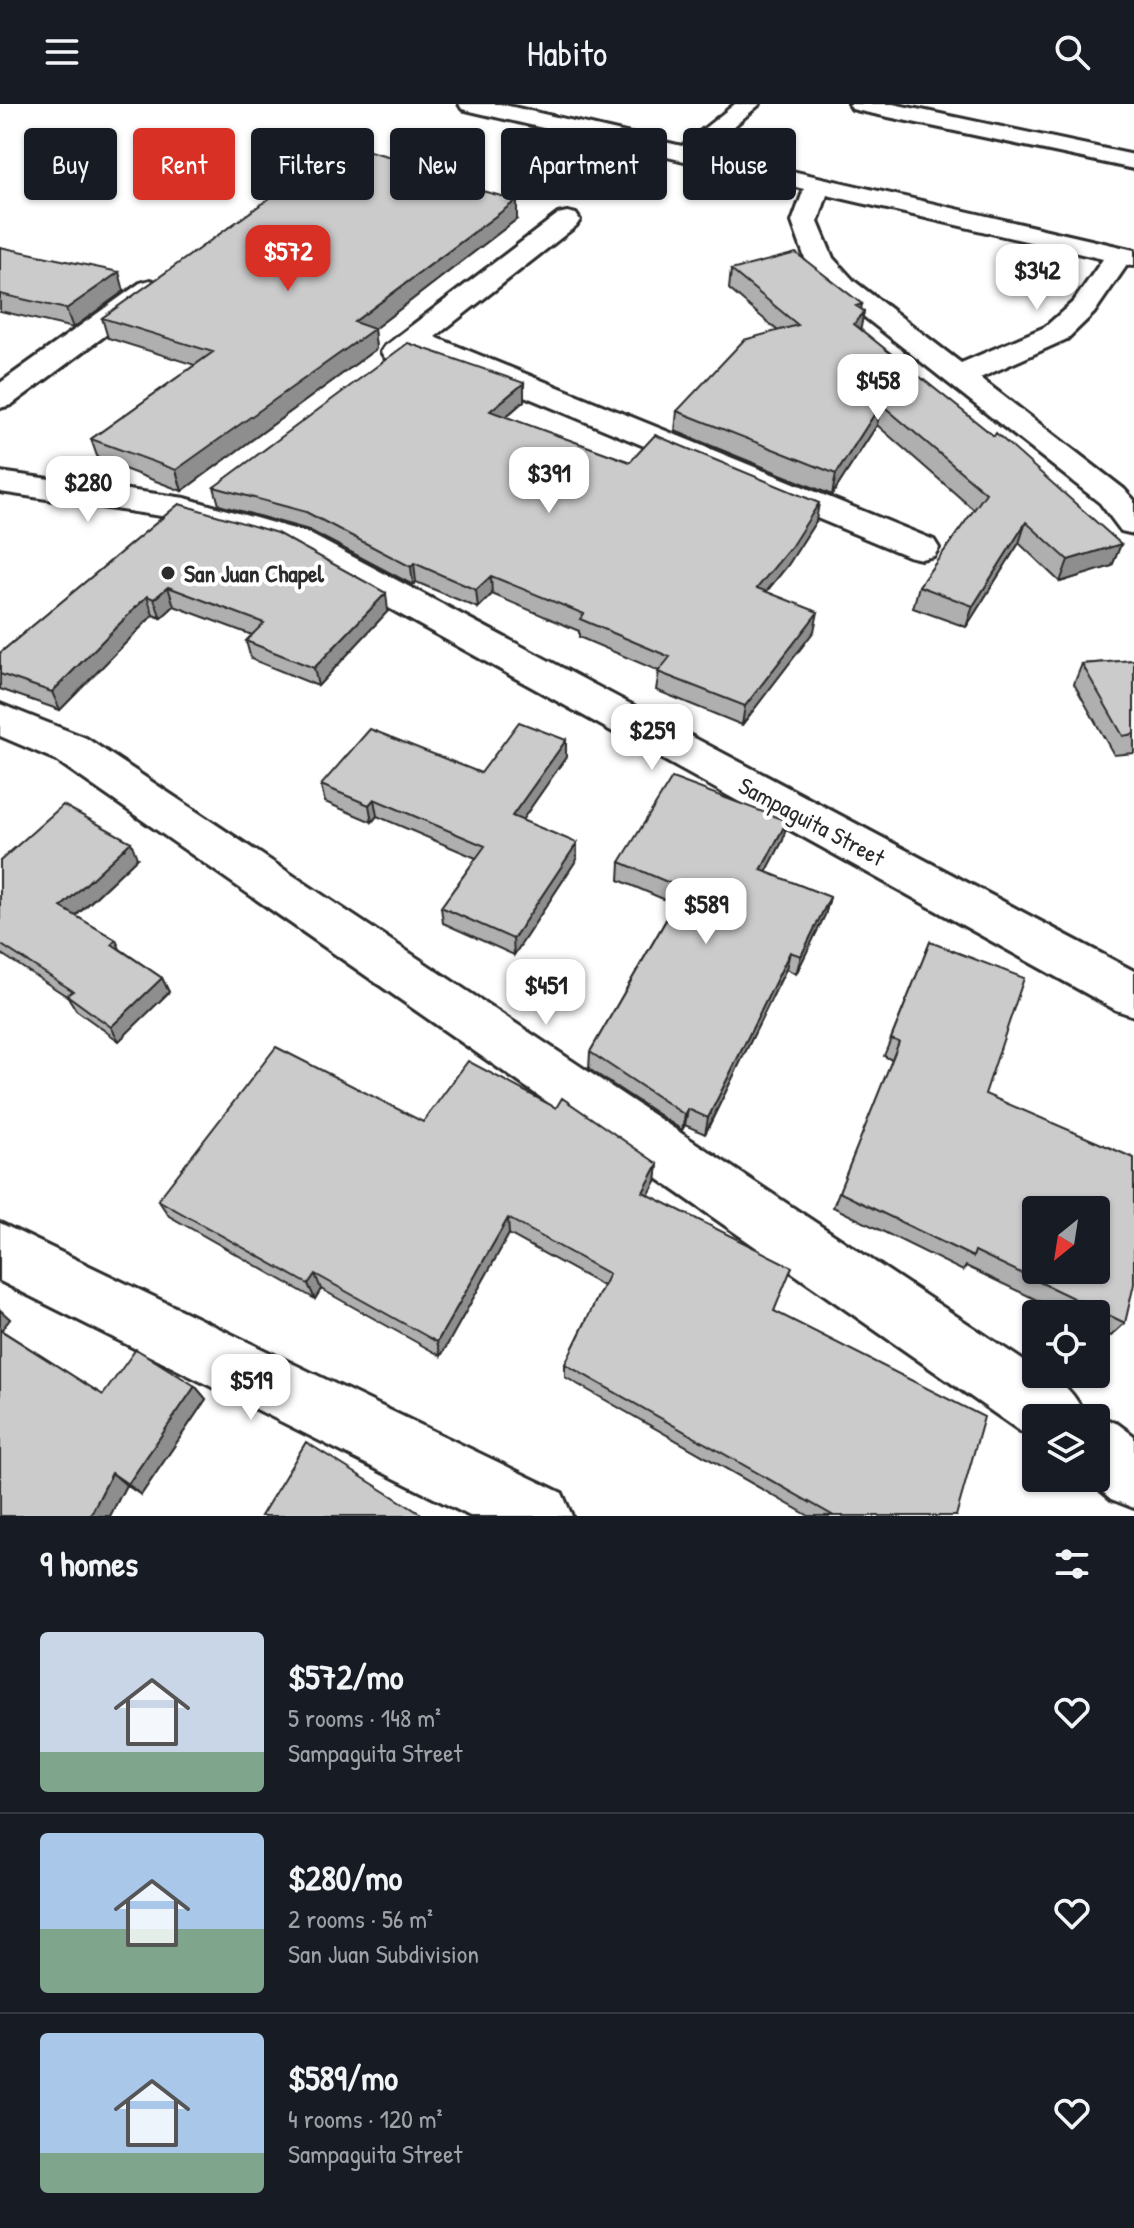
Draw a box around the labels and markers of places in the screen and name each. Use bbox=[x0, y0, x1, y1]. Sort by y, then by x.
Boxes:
pin: $572 bbox=[241, 225, 335, 293]
pin: $342 bbox=[990, 244, 1084, 312]
pin: $458 bbox=[831, 354, 925, 422]
pin: $391 bbox=[502, 447, 596, 515]
pin: $280 bbox=[41, 456, 135, 524]
place label: San Juan Chapel bbox=[184, 557, 325, 590]
marker: San Juan Chapel bbox=[159, 564, 177, 582]
pin: $259 bbox=[605, 704, 699, 772]
pin: $589 bbox=[659, 878, 753, 946]
pin: $451 bbox=[499, 959, 593, 1027]
pin: $519 bbox=[204, 1354, 298, 1422]

